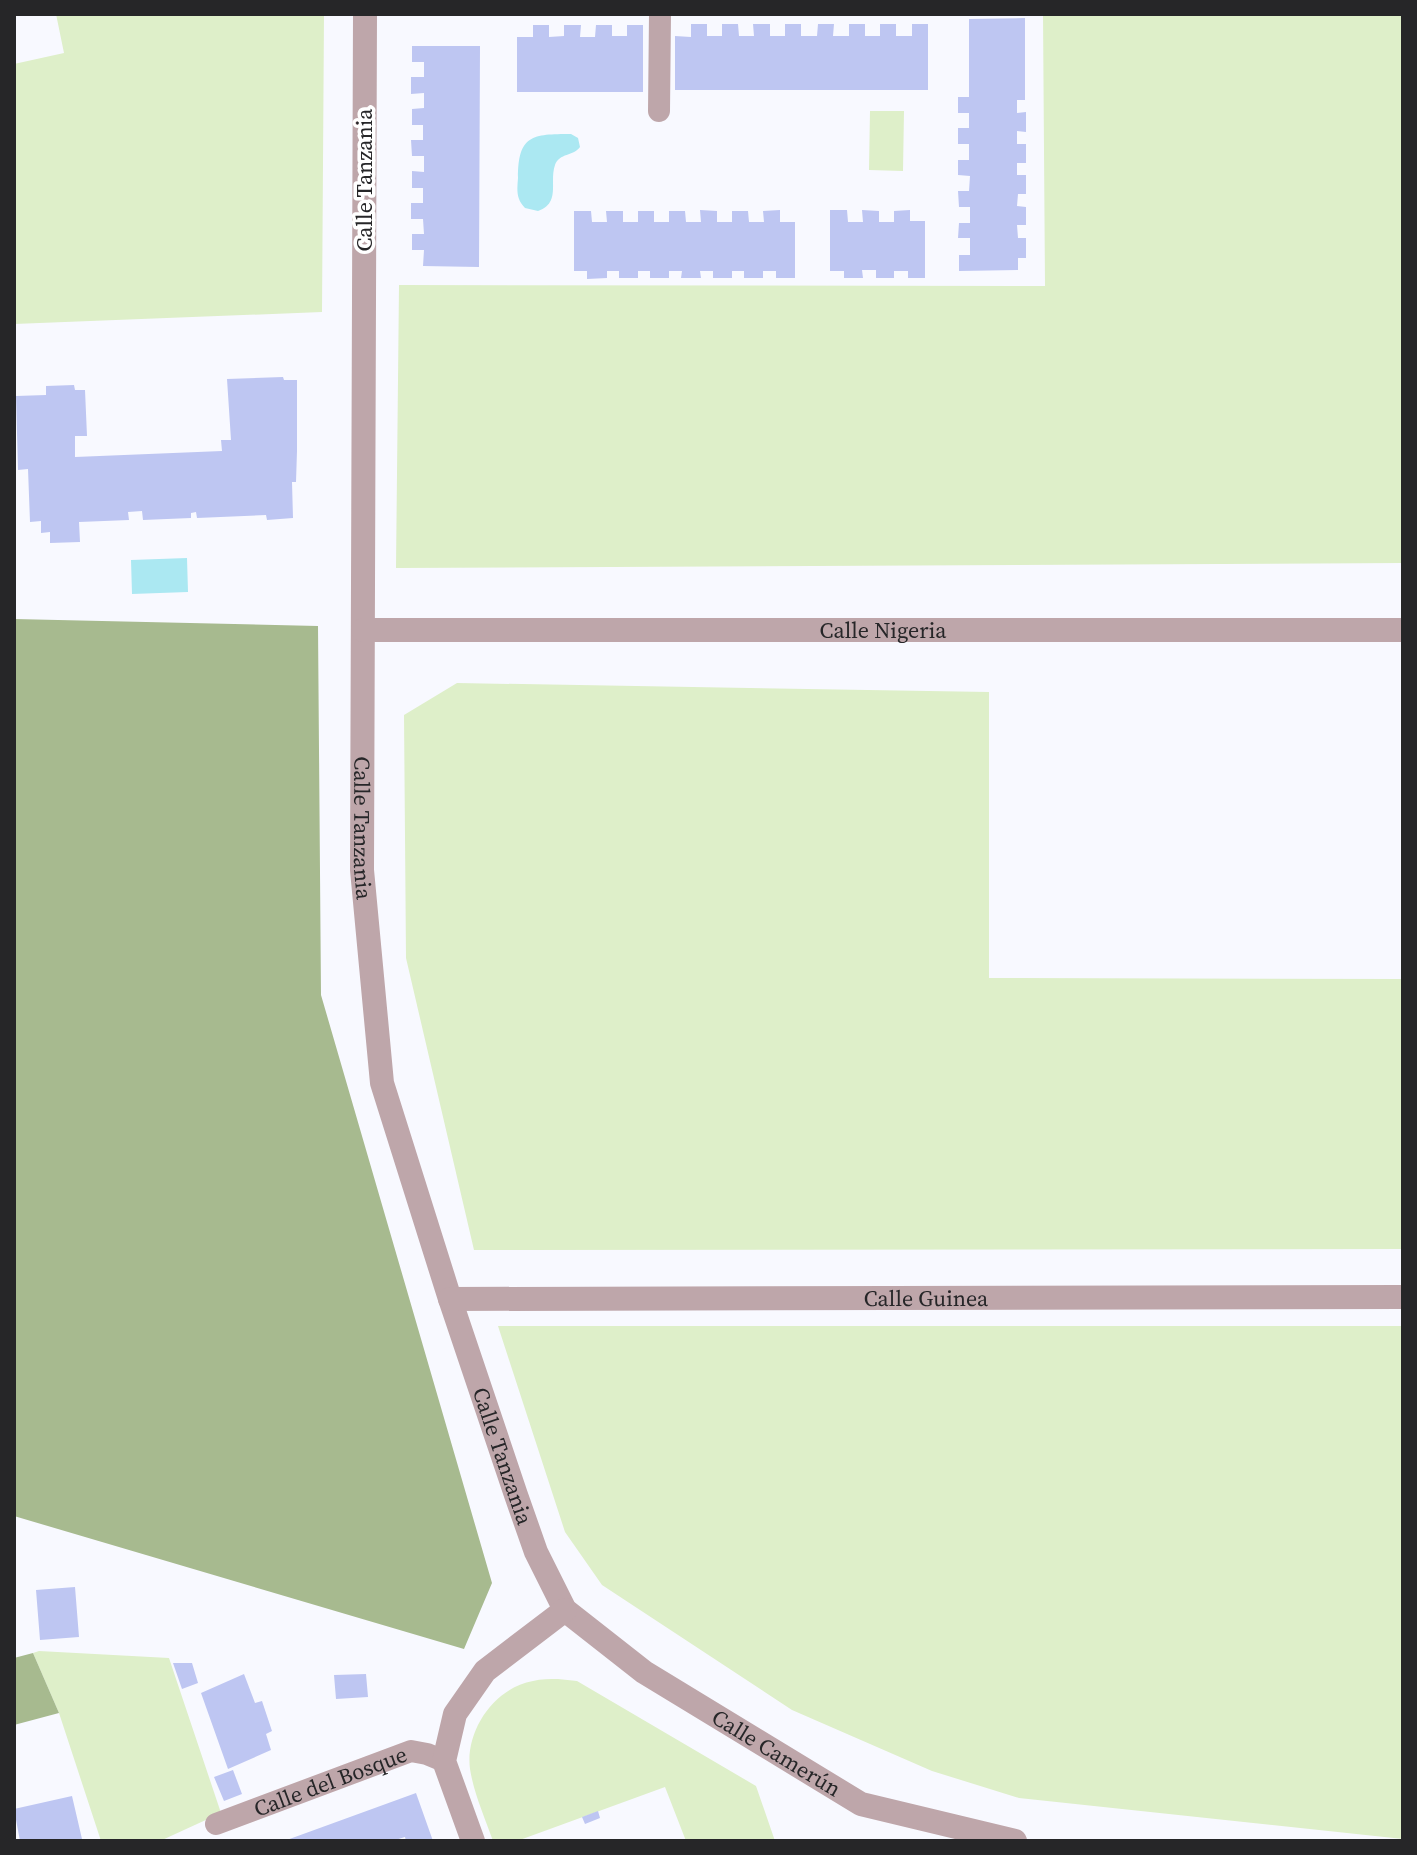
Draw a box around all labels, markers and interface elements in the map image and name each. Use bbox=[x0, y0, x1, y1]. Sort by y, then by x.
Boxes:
street label: Calle Tanzania bbox=[349, 108, 379, 252]
street label: Calle Nigeria bbox=[820, 615, 947, 645]
street label: Calle Tanzania bbox=[347, 756, 380, 902]
street label: Calle Guinea bbox=[864, 1283, 989, 1313]
street label: Calle Tanzania bbox=[466, 1383, 540, 1529]
street label: Calle Camerún bbox=[706, 1702, 847, 1803]
street label: Calle del Bosque bbox=[249, 1739, 411, 1824]

